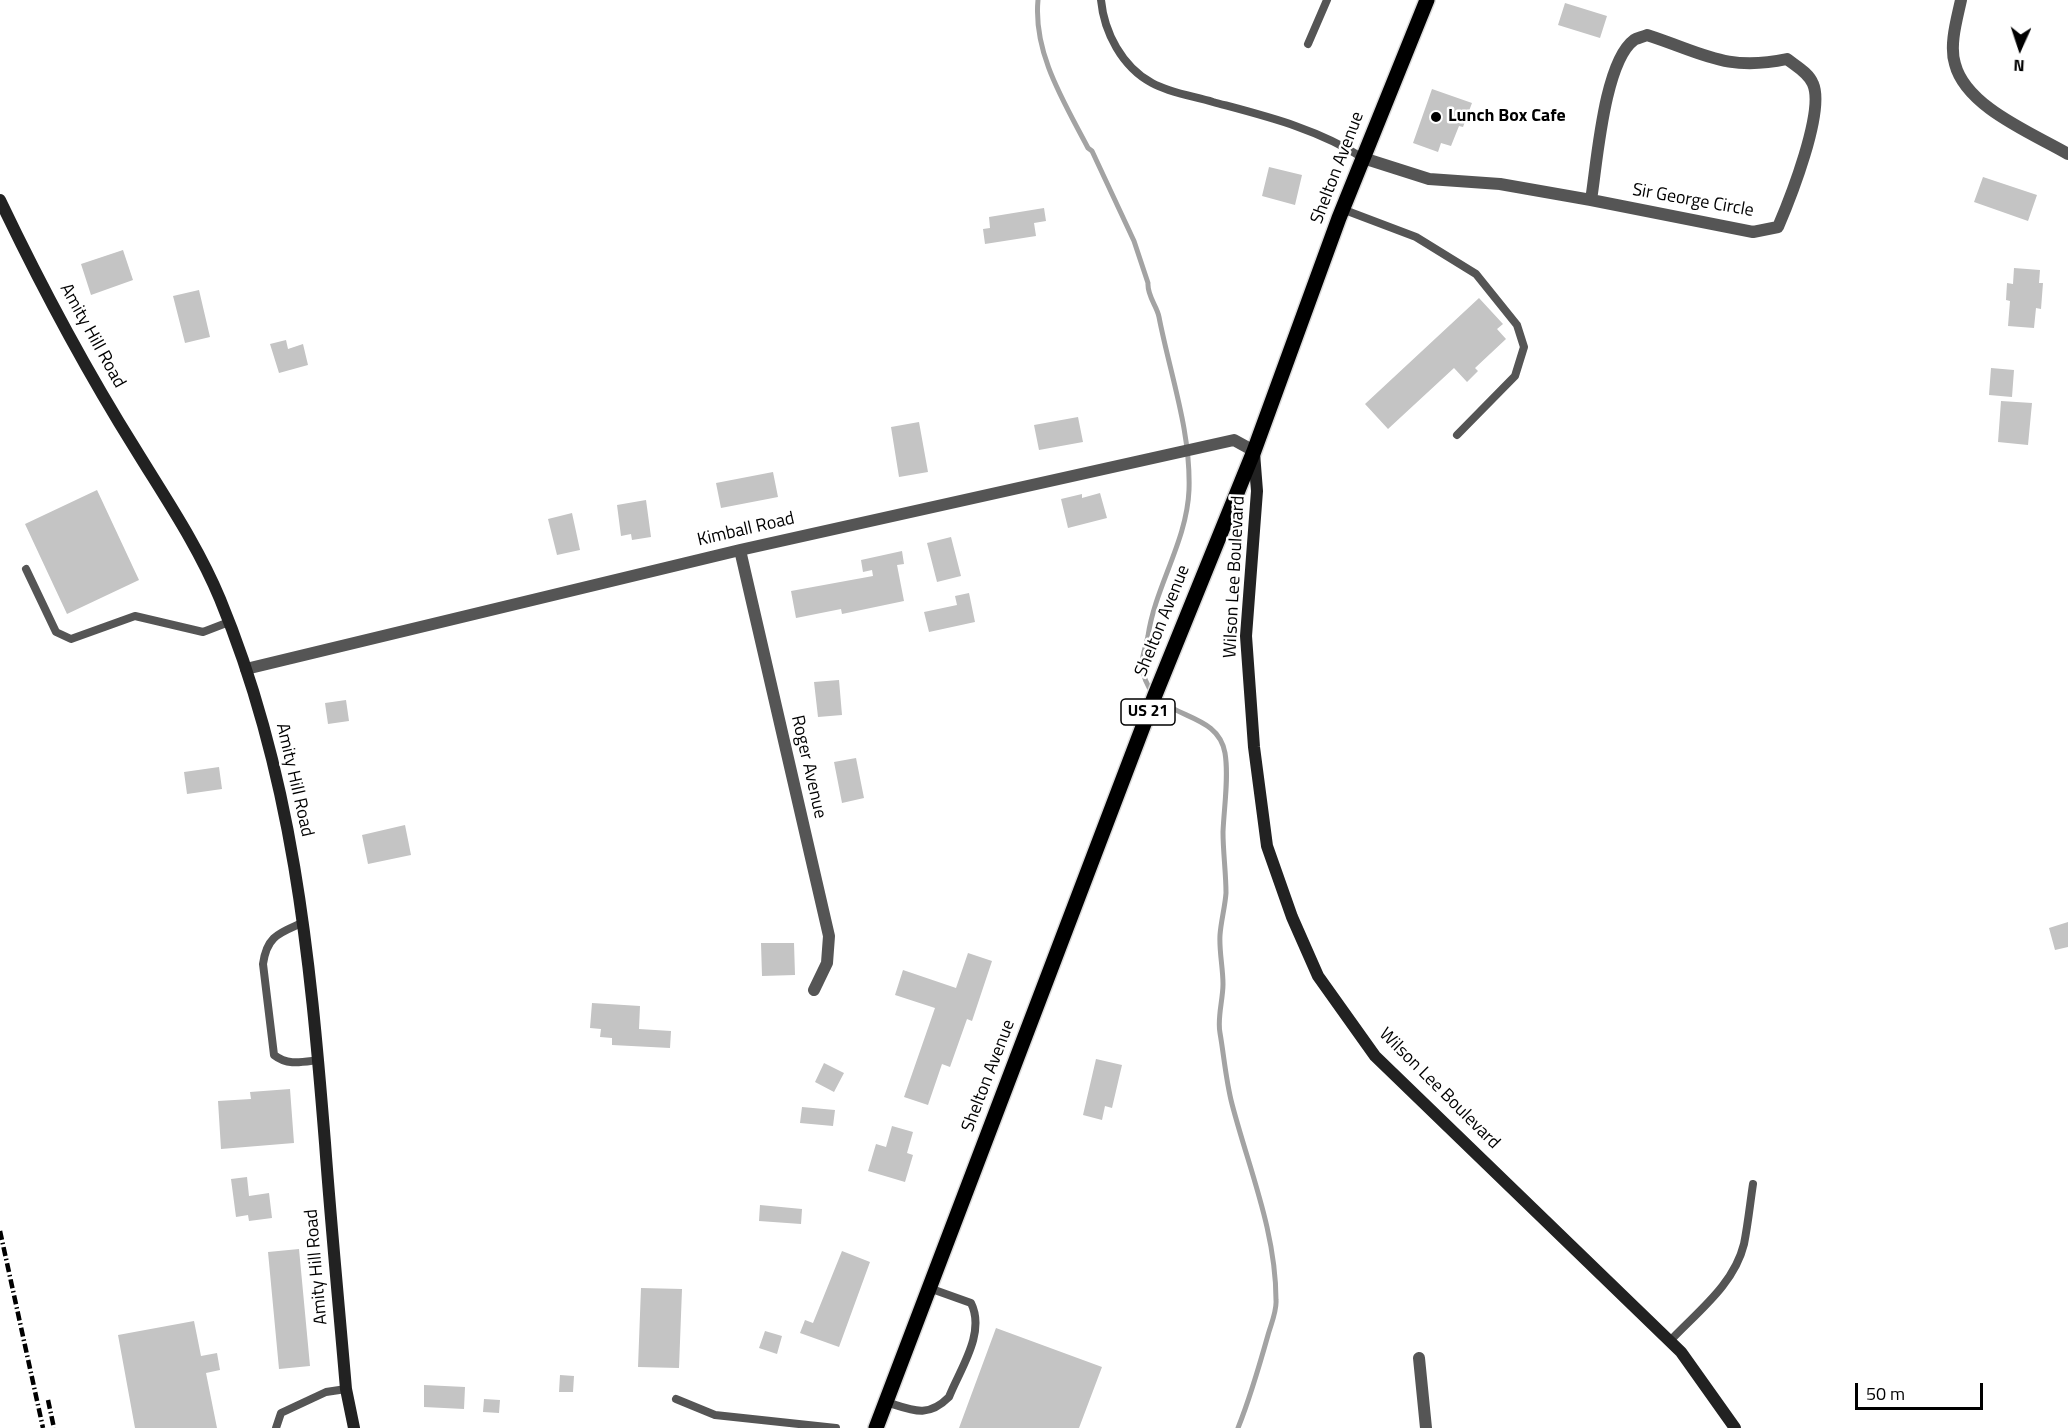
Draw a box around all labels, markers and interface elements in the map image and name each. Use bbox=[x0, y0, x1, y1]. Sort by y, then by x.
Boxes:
north arrow bbox=[1990, 18, 2050, 78]
text: N bbox=[2013, 54, 2025, 78]
place label: Lunch Box Cafe bbox=[1448, 106, 1566, 128]
street label: Shelton Avenue bbox=[1307, 109, 1369, 227]
marker: Lunch Box Cafe bbox=[1429, 110, 1443, 124]
street label: Sir George Circle bbox=[1631, 180, 1755, 222]
street label: Amity Hill Road bbox=[54, 280, 130, 392]
street label: Wilson Lee Boulevard bbox=[1220, 495, 1250, 659]
street label: Kimball Road bbox=[695, 508, 797, 552]
street label: Shelton Avenue bbox=[1131, 562, 1195, 680]
road number: US 21 bbox=[1121, 699, 1175, 725]
street label: Roger Avenue bbox=[786, 713, 830, 821]
street label: Amity Hill Road bbox=[270, 721, 318, 839]
street label: Shelton Avenue bbox=[958, 1017, 1020, 1135]
street label: Wilson Lee Boulevard bbox=[1374, 1024, 1504, 1154]
street label: Amity Hill Road bbox=[301, 1208, 333, 1326]
scale bar bbox=[1858, 1371, 1986, 1409]
text: 50 m bbox=[1866, 1380, 1905, 1407]

